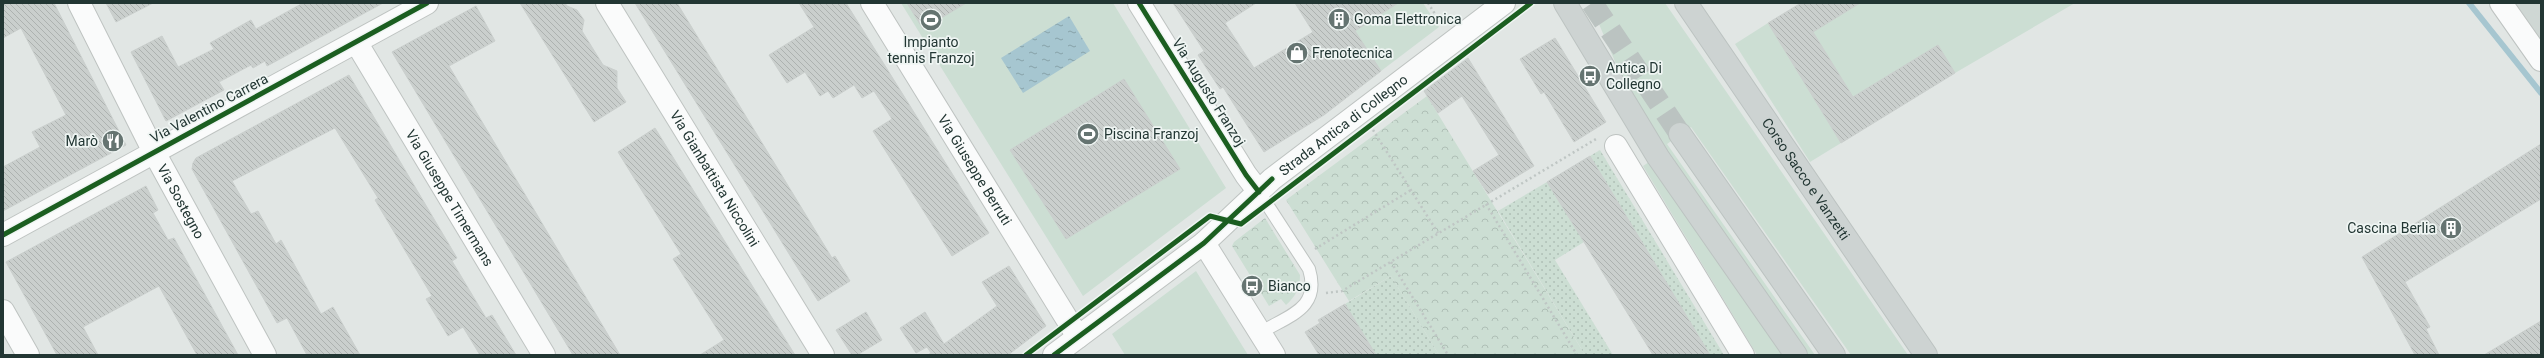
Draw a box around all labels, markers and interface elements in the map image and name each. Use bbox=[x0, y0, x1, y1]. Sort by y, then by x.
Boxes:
building icon: Goma Elettronica bbox=[1326, 6, 1352, 32]
sports icon: Impianto tennis Franzoj bbox=[918, 7, 944, 33]
place label: Goma Elettronica bbox=[1354, 11, 1462, 27]
place label: Impianto tennis Franzoj bbox=[887, 34, 975, 66]
street label: Via Augusto Franzoj bbox=[1169, 35, 1249, 149]
shop icon: Frenotecnica bbox=[1284, 40, 1310, 66]
place label: Frenotecnica bbox=[1312, 45, 1393, 61]
place label: Antica Di Collegno bbox=[1606, 60, 1662, 92]
bus stop icon: Antica Di Collegno bbox=[1577, 63, 1603, 89]
street label: Via Valentino Carrera bbox=[147, 70, 271, 146]
street label: Strada Antica di Collegno bbox=[1276, 71, 1411, 179]
street label: Via Gianbattista Niccolini bbox=[667, 108, 763, 250]
street label: Via Giuseppe Berruti bbox=[935, 112, 1015, 228]
street label: Corso Sacco e Vanzetti bbox=[1759, 115, 1853, 243]
sports icon: Piscina Franzoj bbox=[1075, 121, 1101, 147]
place label: Piscina Franzoj bbox=[1104, 126, 1199, 142]
street label: Via Giuseppe Timermans bbox=[403, 127, 497, 269]
restaurant icon: Marò bbox=[100, 128, 126, 154]
place label: Marò bbox=[66, 133, 98, 149]
street label: Via Sostegno bbox=[154, 161, 208, 241]
building icon: Cascina Berlia bbox=[2438, 215, 2464, 241]
place label: Cascina Berlia bbox=[2347, 220, 2436, 236]
bus stop icon: Bianco bbox=[1239, 273, 1265, 299]
place label: Bianco bbox=[1268, 278, 1311, 294]

